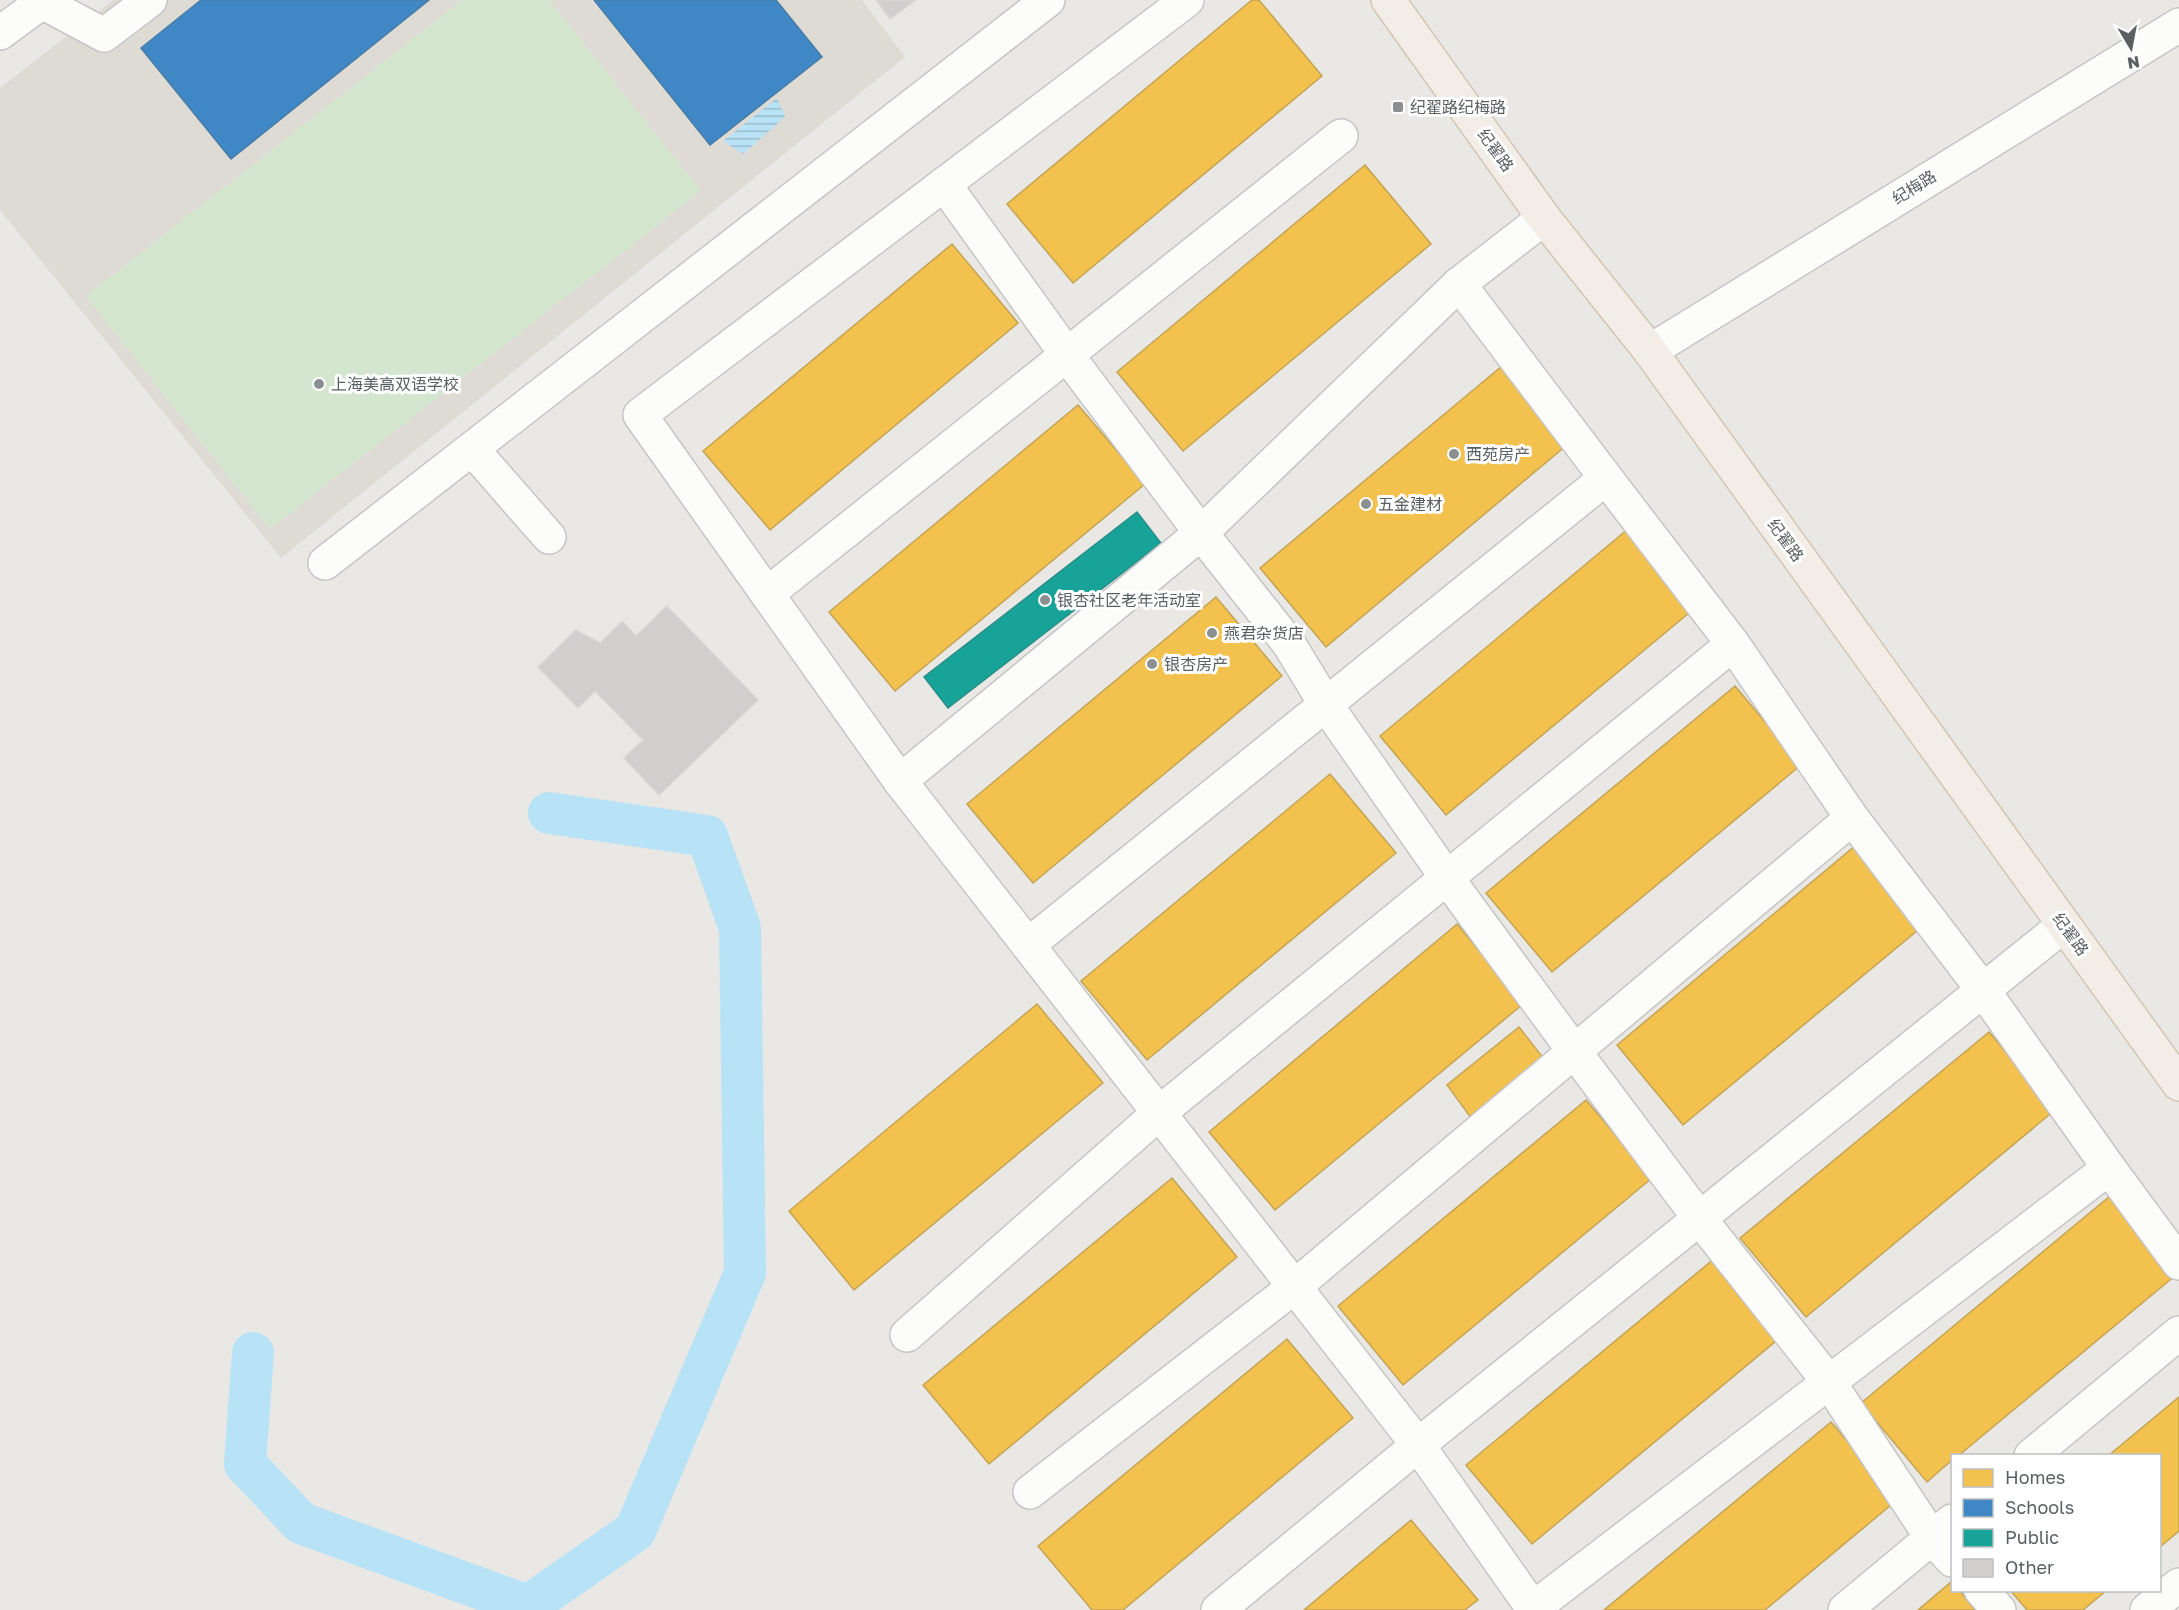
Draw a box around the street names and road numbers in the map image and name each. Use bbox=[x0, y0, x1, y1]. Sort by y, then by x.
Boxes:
street label: 纪翟路 bbox=[1474, 125, 1518, 175]
street label: 纪梅路 bbox=[1888, 166, 1940, 208]
street label: 纪翟路 bbox=[1764, 515, 1808, 565]
street label: 纪翟路 bbox=[2049, 909, 2093, 959]

